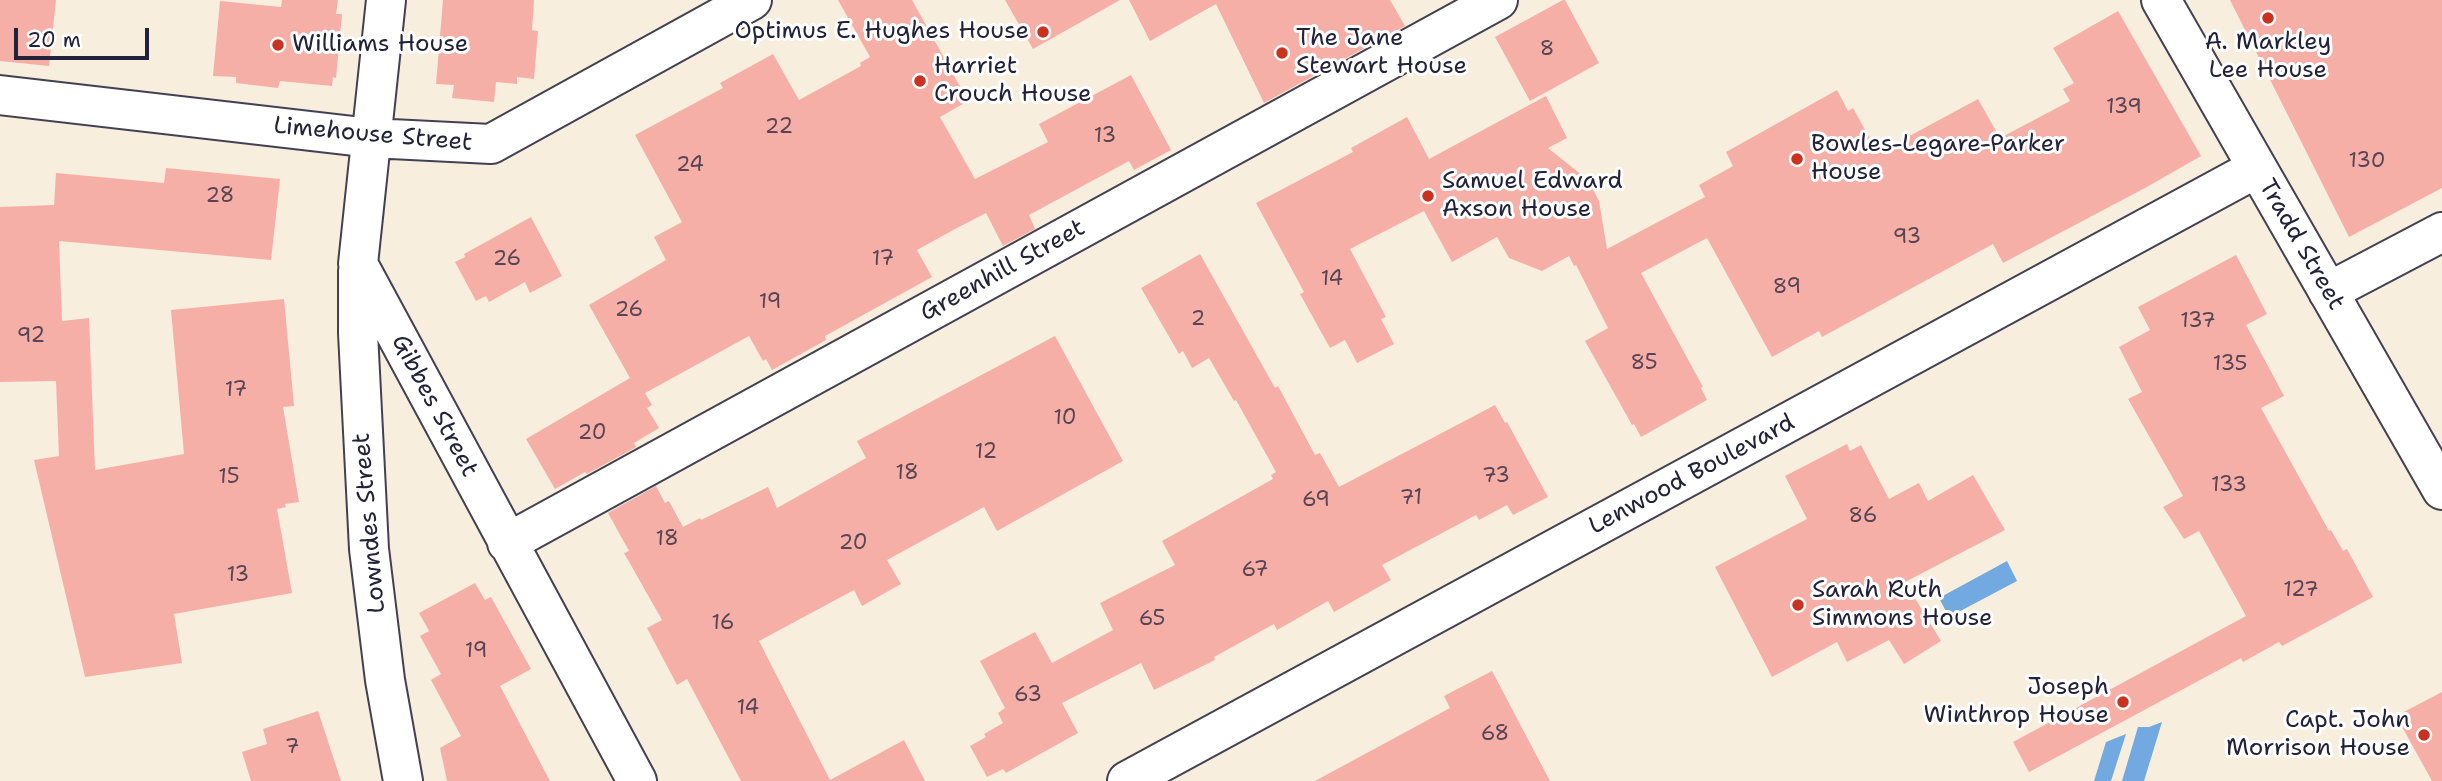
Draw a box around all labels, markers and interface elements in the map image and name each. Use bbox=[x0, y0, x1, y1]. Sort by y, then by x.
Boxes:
marker: A. Markley Lee House bbox=[2260, 10, 2276, 26]
scale bar bbox=[18, 14, 152, 58]
place label: Optimus E. Hughes House bbox=[734, 18, 1029, 46]
marker: Optimus E. Hughes House bbox=[1035, 24, 1051, 40]
place label: The Jane Stewart House bbox=[1296, 25, 1467, 81]
text: 20 m bbox=[27, 26, 81, 54]
place label: A. Markley Lee House bbox=[2205, 29, 2331, 85]
place label: Williams House bbox=[292, 31, 468, 59]
marker: Williams House bbox=[270, 37, 286, 53]
house number: 8 bbox=[1540, 37, 1554, 63]
marker: The Jane Stewart House bbox=[1274, 45, 1290, 61]
place label: Harriet Crouch House bbox=[934, 53, 1092, 109]
marker: Harriet Crouch House bbox=[912, 73, 928, 89]
house number: 139 bbox=[2106, 95, 2142, 121]
street label: Limehouse Street bbox=[272, 112, 474, 158]
house number: 22 bbox=[765, 115, 793, 141]
house number: 13 bbox=[1094, 124, 1116, 150]
place label: Bowles-Legare-Parker House bbox=[1811, 131, 2065, 187]
house number: 130 bbox=[2349, 149, 2385, 175]
marker: Bowles-Legare-Parker House bbox=[1789, 151, 1805, 167]
house number: 24 bbox=[676, 153, 704, 179]
place label: Samuel Edward Axson House bbox=[1442, 168, 1623, 224]
street label: Tradd Street bbox=[2252, 174, 2350, 316]
house number: 28 bbox=[206, 184, 234, 210]
marker: Samuel Edward Axson House bbox=[1420, 188, 1436, 204]
street label: Greenhill Street bbox=[916, 214, 1090, 328]
house number: 93 bbox=[1893, 225, 1921, 251]
house number: 26 bbox=[493, 247, 521, 273]
house number: 17 bbox=[872, 247, 894, 273]
house number: 14 bbox=[1321, 267, 1343, 293]
house number: 89 bbox=[1773, 275, 1801, 301]
house number: 19 bbox=[759, 290, 781, 316]
house number: 26 bbox=[615, 298, 643, 324]
house number: 2 bbox=[1191, 307, 1205, 333]
house number: 137 bbox=[2180, 309, 2216, 335]
house number: 92 bbox=[17, 324, 45, 350]
street label: Gibbes Street bbox=[384, 330, 484, 482]
house number: 85 bbox=[1630, 351, 1658, 377]
house number: 135 bbox=[2213, 352, 2247, 378]
house number: 17 bbox=[225, 378, 247, 404]
house number: 10 bbox=[1054, 406, 1076, 432]
street label: Lenwood Boulevard bbox=[1584, 409, 1800, 541]
house number: 20 bbox=[578, 421, 606, 447]
street label: Lowndes Street bbox=[348, 432, 392, 614]
house number: 12 bbox=[975, 440, 997, 466]
house number: 18 bbox=[895, 461, 919, 487]
house number: 73 bbox=[1482, 464, 1510, 490]
house number: 15 bbox=[218, 465, 240, 491]
house number: 133 bbox=[2211, 473, 2247, 499]
house number: 71 bbox=[1400, 486, 1422, 512]
house number: 69 bbox=[1302, 488, 1330, 514]
house number: 86 bbox=[1849, 504, 1877, 530]
house number: 18 bbox=[655, 527, 679, 553]
house number: 20 bbox=[839, 531, 867, 557]
house number: 67 bbox=[1241, 558, 1269, 584]
house number: 13 bbox=[227, 563, 249, 589]
place label: Sarah Ruth Simmons House bbox=[1812, 577, 1993, 633]
house number: 127 bbox=[2283, 578, 2319, 604]
marker: Sarah Ruth Simmons House bbox=[1790, 597, 1806, 613]
house number: 65 bbox=[1139, 607, 1165, 633]
house number: 16 bbox=[712, 611, 734, 637]
house number: 19 bbox=[465, 639, 487, 665]
place label: Joseph Winthrop House bbox=[1924, 674, 2109, 730]
house number: 63 bbox=[1014, 683, 1042, 709]
marker: Joseph Winthrop House bbox=[2115, 694, 2131, 710]
house number: 14 bbox=[737, 696, 759, 722]
place label: Capt. John Morrison House bbox=[2226, 707, 2410, 763]
house number: 68 bbox=[1481, 722, 1509, 748]
marker: Capt. John Morrison House bbox=[2416, 727, 2432, 743]
house number: 7 bbox=[285, 735, 299, 761]

